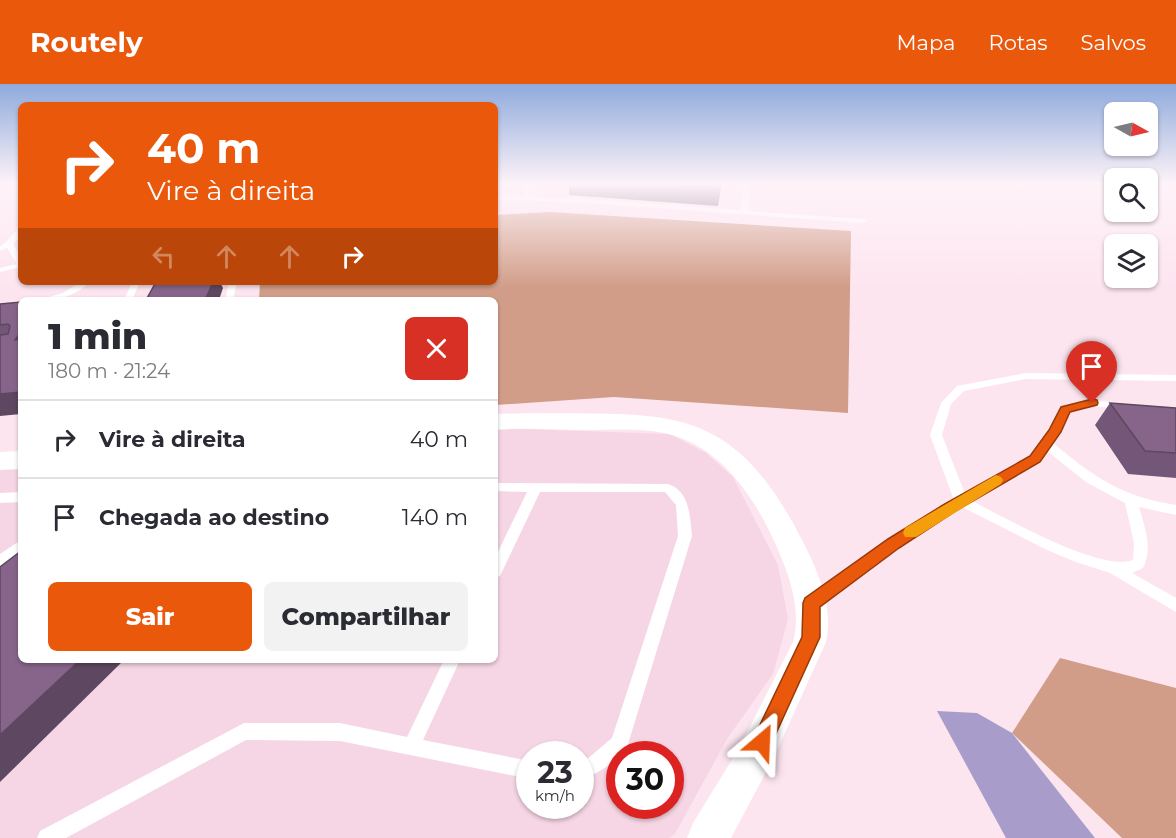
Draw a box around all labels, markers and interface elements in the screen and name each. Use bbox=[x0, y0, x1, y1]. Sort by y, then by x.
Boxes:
text: Routely bbox=[30, 25, 143, 59]
text: Mapa bbox=[896, 30, 955, 55]
text: Rotas bbox=[988, 30, 1048, 55]
text: Salvos bbox=[1081, 30, 1146, 55]
north arrow bbox=[1104, 102, 1158, 156]
map controls bbox=[1104, 102, 1158, 288]
text: 40 m bbox=[147, 122, 260, 174]
icon: right bbox=[48, 126, 126, 204]
button: search bbox=[1104, 168, 1158, 222]
text: Vire à direita bbox=[147, 174, 315, 207]
button: layers bbox=[1104, 234, 1158, 288]
icon: left bbox=[147, 240, 180, 273]
icon: ahead bbox=[210, 240, 243, 273]
icon: ahead bbox=[273, 240, 306, 273]
icon: right bbox=[336, 240, 369, 273]
text: 1 min bbox=[48, 314, 147, 358]
button: close bbox=[405, 317, 468, 380]
pin bbox=[1066, 341, 1117, 403]
icon: arrive bbox=[1075, 350, 1108, 383]
text: 180 m · 21:24 bbox=[48, 359, 170, 383]
icon: right bbox=[48, 423, 81, 456]
text: Vire à direita bbox=[99, 426, 246, 453]
text: 40 m bbox=[410, 426, 468, 453]
icon: arrive bbox=[48, 501, 81, 534]
text: Chegada ao destino bbox=[99, 504, 329, 531]
text: 140 m bbox=[402, 504, 468, 531]
button: Sair bbox=[48, 582, 252, 651]
button: Compartilhar bbox=[264, 582, 468, 651]
position arrow bbox=[730, 710, 794, 774]
speed limit sign: 30 bbox=[606, 741, 684, 819]
text: 23 bbox=[537, 754, 573, 791]
text: km/h bbox=[535, 786, 575, 805]

